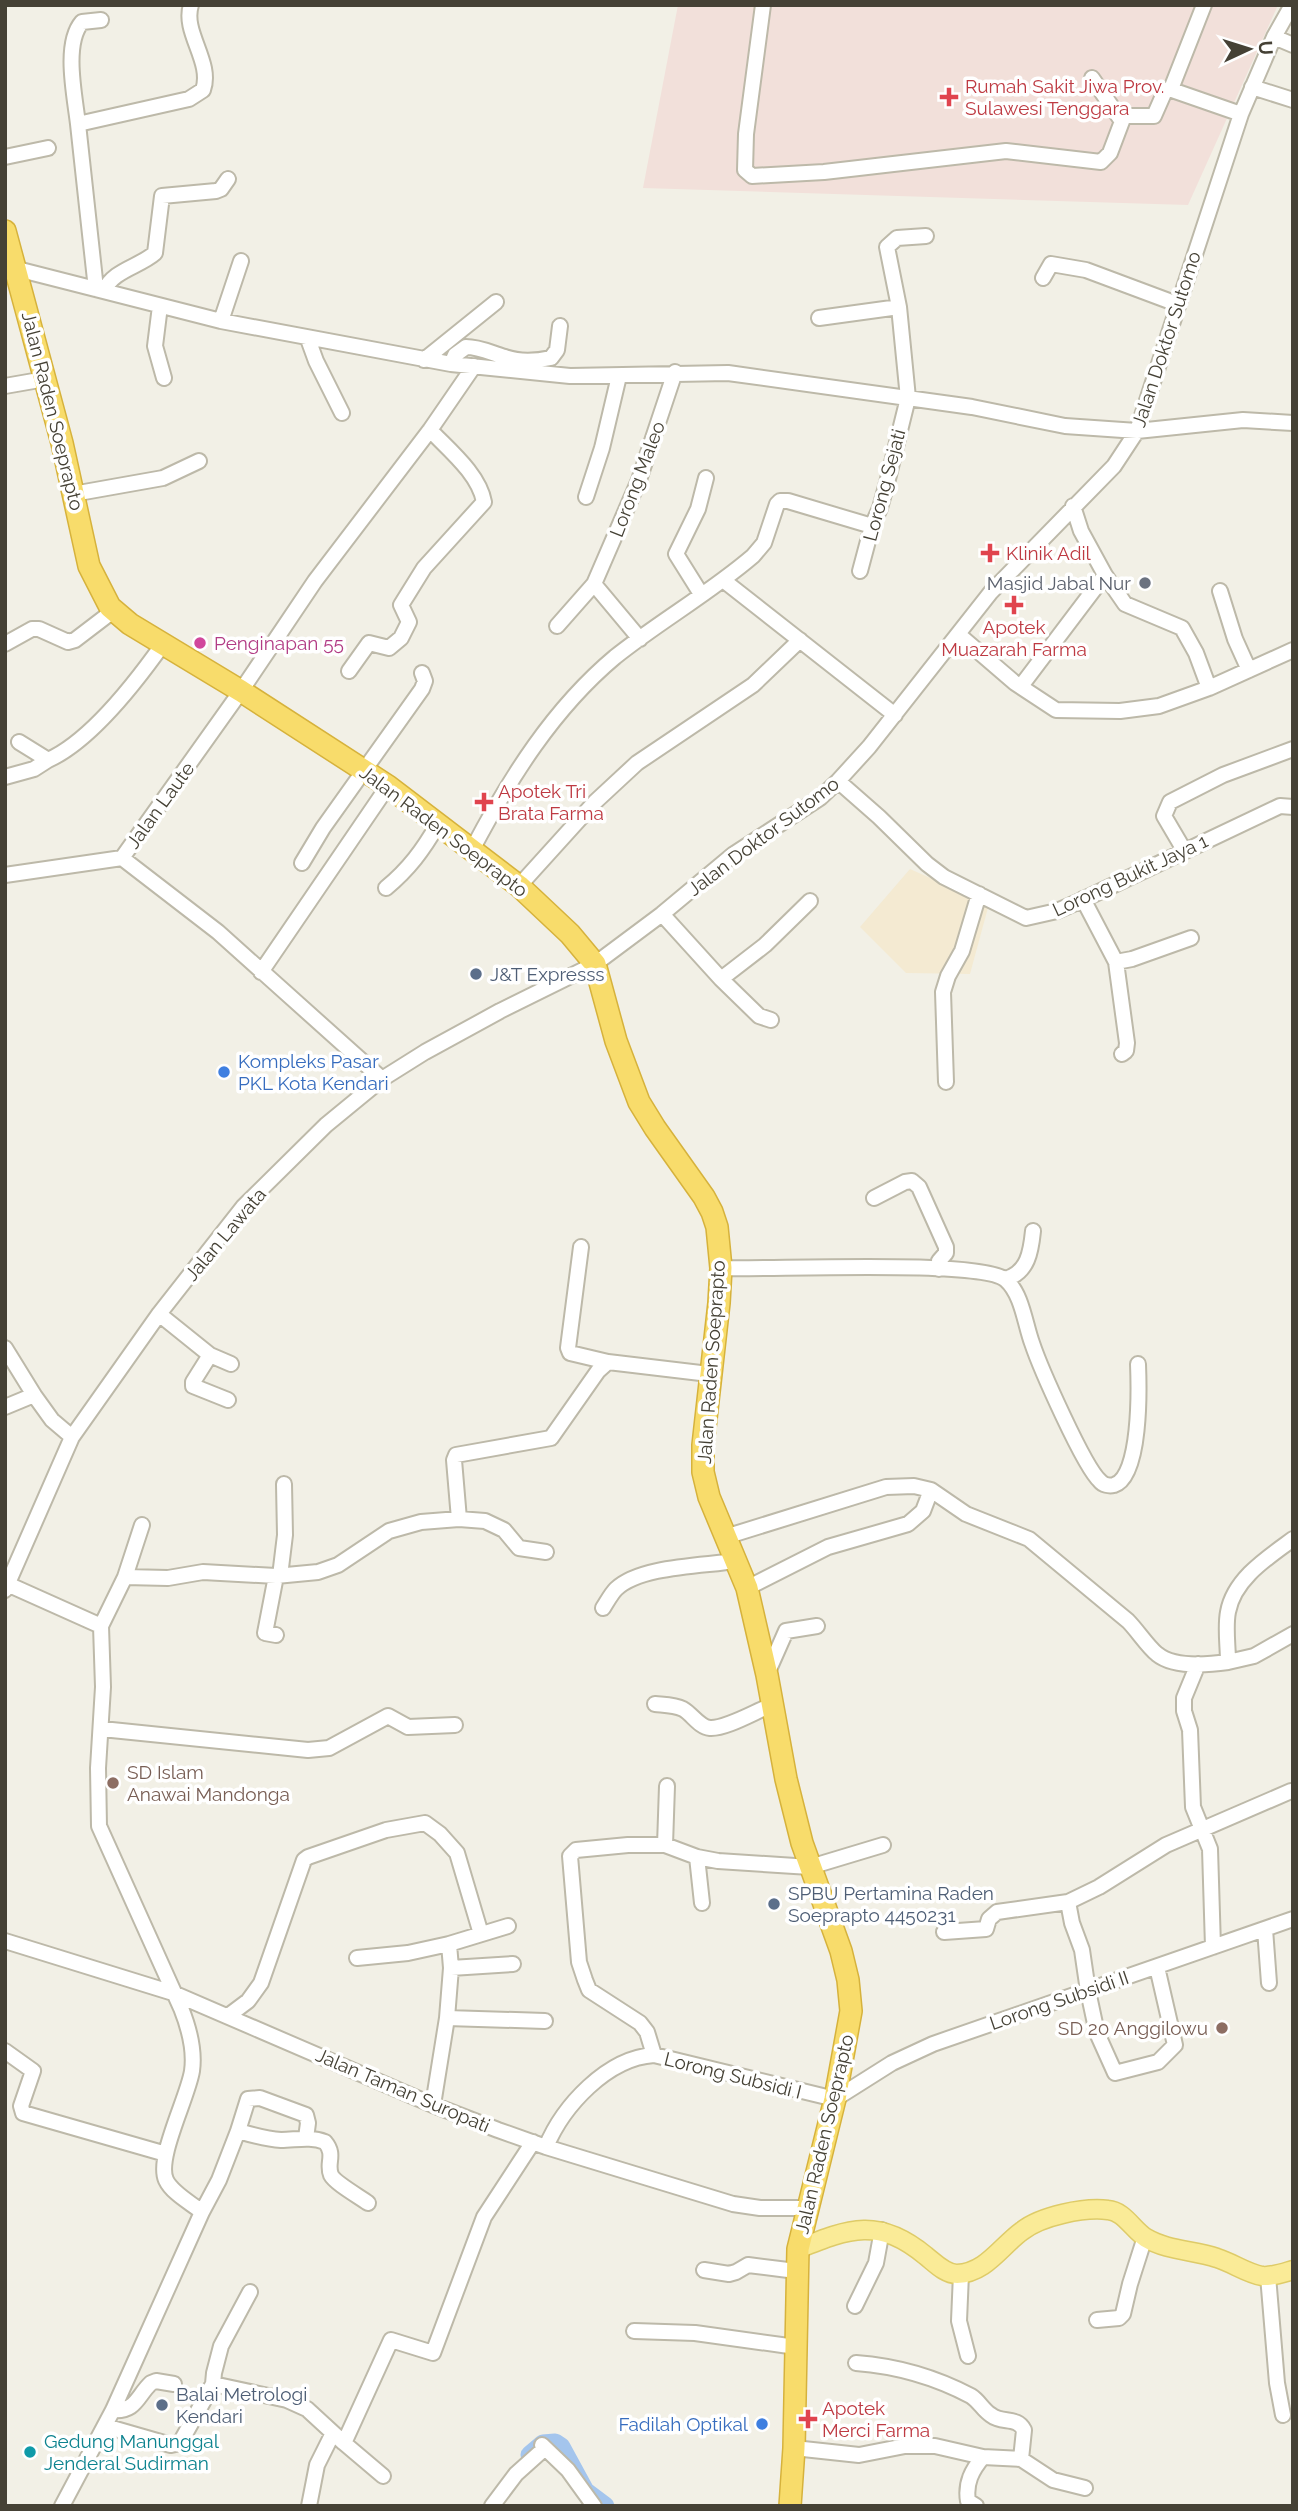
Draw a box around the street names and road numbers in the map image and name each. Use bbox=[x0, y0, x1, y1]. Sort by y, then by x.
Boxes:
street label: Jalan Doktor Sutomo bbox=[1127, 248, 1205, 430]
street label: Jalan Raden Soeprapto bbox=[18, 309, 88, 513]
street label: Lorong Maleo bbox=[605, 418, 669, 540]
street label: Lorong Sejati bbox=[858, 426, 910, 544]
street label: Jalan Laute bbox=[121, 758, 199, 852]
street label: Jalan Raden Soeprapto bbox=[356, 761, 532, 901]
street label: Jalan Doktor Sutomo bbox=[683, 772, 843, 900]
street label: Lorong Bukit Jaya 1 bbox=[1049, 829, 1211, 921]
street label: Jalan Lawata bbox=[180, 1183, 270, 1285]
street label: Jalan Raden Soeprapto bbox=[693, 1259, 729, 1465]
street label: Lorong Subsidi II bbox=[987, 1966, 1131, 2034]
street label: Jalan Raden Soeprapto bbox=[790, 2032, 858, 2236]
street label: Jalan Taman Suropati bbox=[313, 2043, 493, 2137]
street label: Lorong Subsidi I bbox=[662, 2047, 804, 2103]

